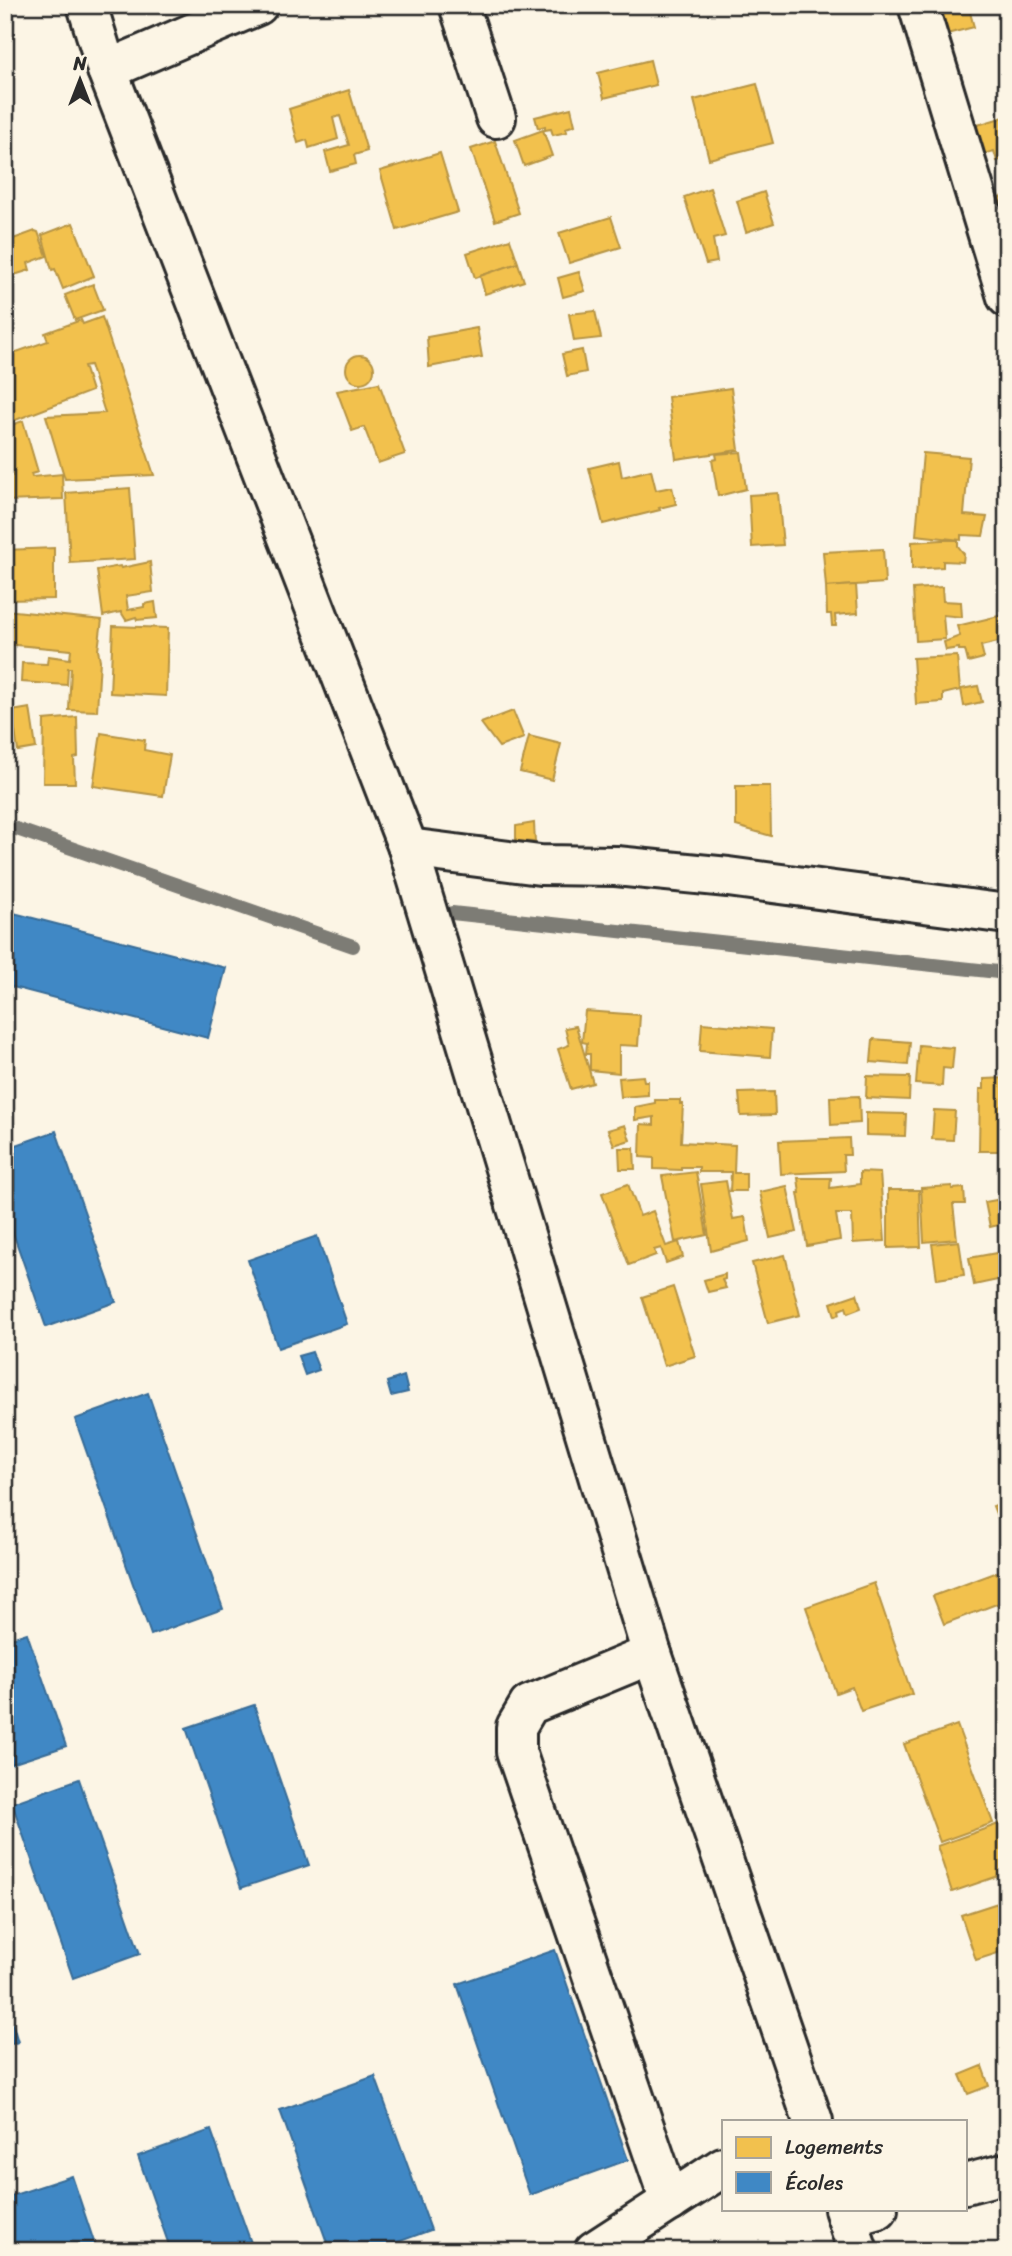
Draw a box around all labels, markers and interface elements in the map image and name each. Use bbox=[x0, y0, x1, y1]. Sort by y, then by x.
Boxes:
north arrow bbox=[46, 46, 116, 116]
text: N bbox=[72, 47, 87, 80]
legend bbox=[722, 2120, 967, 2210]
text: Logements bbox=[785, 2128, 884, 2166]
text: Écoles bbox=[785, 2164, 844, 2202]

